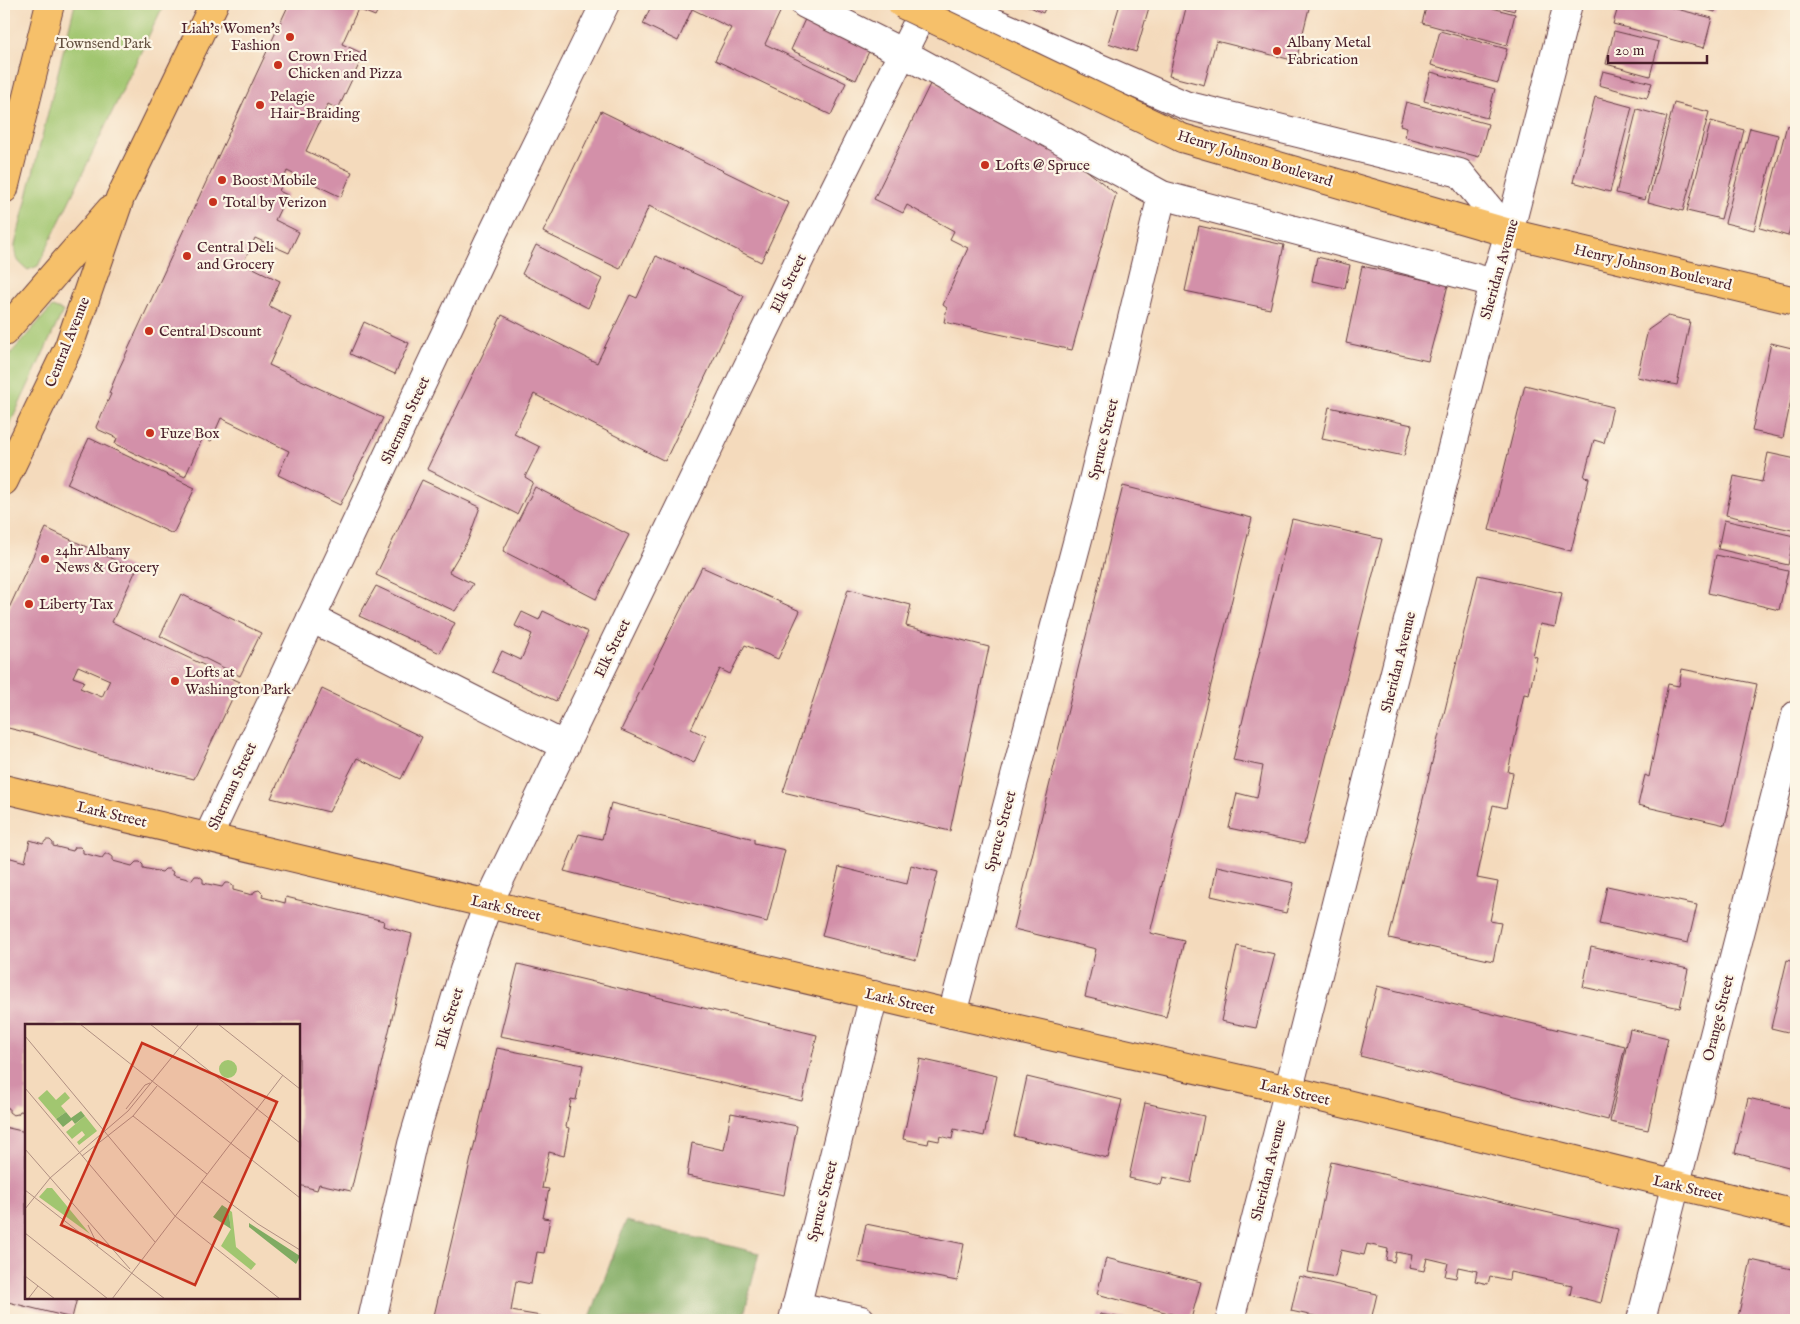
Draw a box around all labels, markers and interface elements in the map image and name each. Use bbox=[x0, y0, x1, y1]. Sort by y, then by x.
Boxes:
place label: Liah's Women's Fashion bbox=[181, 19, 280, 55]
marker: Liah's Women's Fashion bbox=[284, 31, 296, 43]
scale bar bbox=[1608, 32, 1706, 64]
place label: Albany Metal Fabrication bbox=[1286, 33, 1372, 69]
park label: Townsend Park bbox=[56, 34, 153, 53]
text: 20 m bbox=[1615, 41, 1645, 60]
marker: Albany Metal Fabrication bbox=[1271, 45, 1283, 57]
place label: Crown Fried Chicken and Pizza bbox=[288, 47, 402, 83]
marker: Crown Fried Chicken and Pizza bbox=[272, 59, 284, 71]
place label: Pelagie Hair-Braiding bbox=[270, 87, 361, 123]
marker: Pelagie Hair-Braiding bbox=[254, 99, 266, 111]
street label: Henry Johnson Boulevard bbox=[1175, 126, 1336, 191]
place label: Lofts @ Spruce bbox=[995, 156, 1090, 175]
marker: Lofts @ Spruce bbox=[979, 159, 991, 171]
place label: Boost Mobile bbox=[232, 171, 317, 190]
marker: Boost Mobile bbox=[216, 174, 228, 186]
place label: Total by Verizon bbox=[223, 193, 327, 212]
marker: Total by Verizon bbox=[207, 196, 219, 208]
street label: Sheridan Avenue bbox=[1476, 217, 1523, 322]
place label: Central Deli and Grocery bbox=[197, 238, 275, 274]
street label: Henry Johnson Boulevard bbox=[1572, 240, 1735, 295]
marker: Central Deli and Grocery bbox=[181, 250, 193, 262]
street label: Elk Street bbox=[766, 251, 811, 316]
street label: Central Avenue bbox=[41, 294, 94, 390]
place label: Central Dscount bbox=[159, 322, 262, 341]
marker: Central Dscount bbox=[143, 325, 155, 337]
street label: Sherman Street bbox=[377, 373, 434, 467]
street label: Spruce Street bbox=[1084, 397, 1123, 482]
place label: Fuze Box bbox=[160, 424, 220, 443]
marker: Fuze Box bbox=[144, 427, 156, 439]
place label: 24hr Albany News & Grocery bbox=[55, 541, 160, 577]
marker: 24hr Albany News & Grocery bbox=[39, 553, 51, 565]
place label: Liberty Tax bbox=[39, 595, 114, 614]
marker: Liberty Tax bbox=[23, 598, 35, 610]
street label: Sheridan Avenue bbox=[1377, 609, 1420, 715]
street label: Elk Street bbox=[590, 616, 635, 681]
place label: Lofts at Washington Park bbox=[185, 663, 292, 699]
marker: Lofts at Washington Park bbox=[169, 675, 181, 687]
street label: Sherman Street bbox=[204, 739, 261, 833]
street label: Spruce Street bbox=[981, 789, 1020, 874]
street label: Lark Street bbox=[75, 797, 149, 832]
street label: Lark Street bbox=[469, 891, 543, 926]
street label: Orange Street bbox=[1699, 973, 1738, 1063]
street label: Lark Street bbox=[863, 984, 937, 1019]
street label: Elk Street bbox=[431, 985, 468, 1051]
inset map bbox=[25, 1024, 300, 1299]
street label: Lark Street bbox=[1258, 1075, 1332, 1110]
street label: Sheridan Avenue bbox=[1247, 1117, 1290, 1223]
street label: Spruce Street bbox=[803, 1159, 842, 1244]
street label: Lark Street bbox=[1651, 1171, 1725, 1206]

